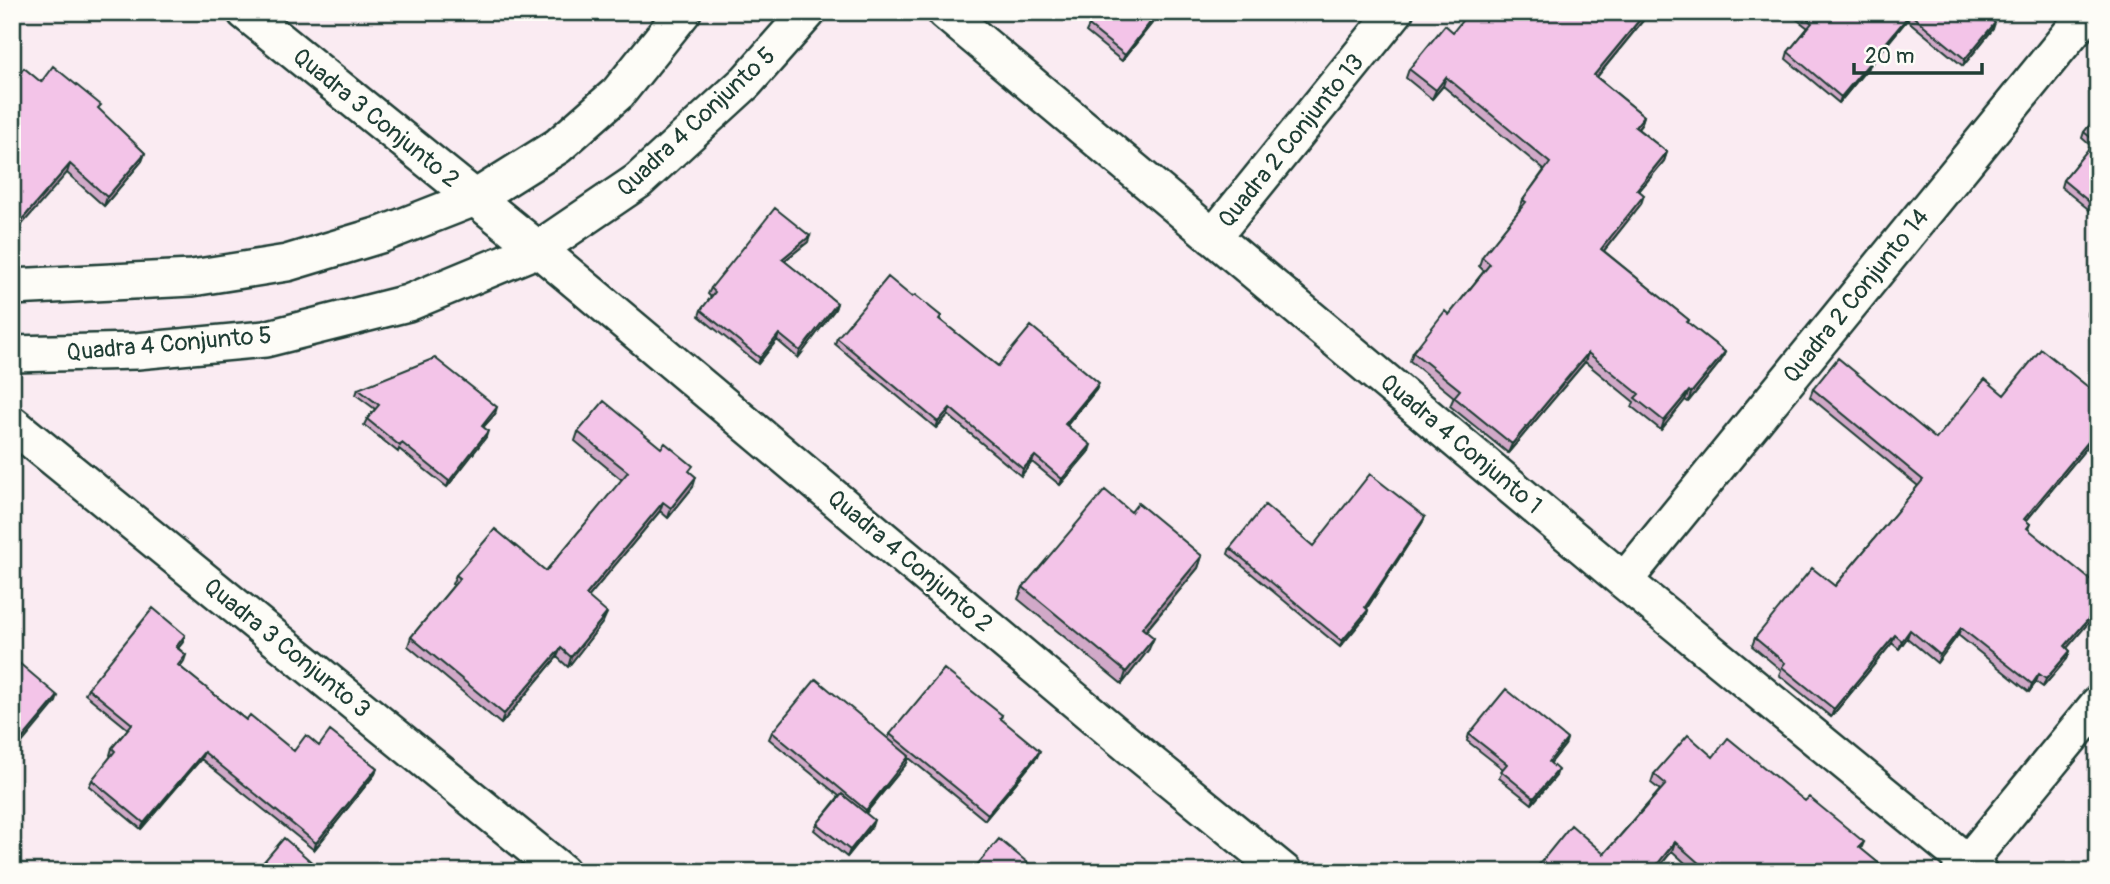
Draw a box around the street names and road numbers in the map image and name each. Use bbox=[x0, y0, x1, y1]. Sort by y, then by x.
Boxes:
street label: Quadra 4 Conjunto 5 bbox=[611, 41, 781, 203]
street label: Quadra 3 Conjunto 2 bbox=[287, 42, 465, 194]
street label: Quadra 2 Conjunto 13 bbox=[1212, 48, 1370, 234]
street label: Quadra 2 Conjunto 14 bbox=[1777, 203, 1935, 389]
street label: Quadra 4 Conjunto 5 bbox=[65, 321, 273, 367]
street label: Quadra 4 Conjunto 1 bbox=[1374, 368, 1548, 520]
street label: Quadra 4 Conjunto 2 bbox=[822, 484, 998, 638]
street label: Quadra 3 Conjunto 3 bbox=[198, 572, 376, 724]

